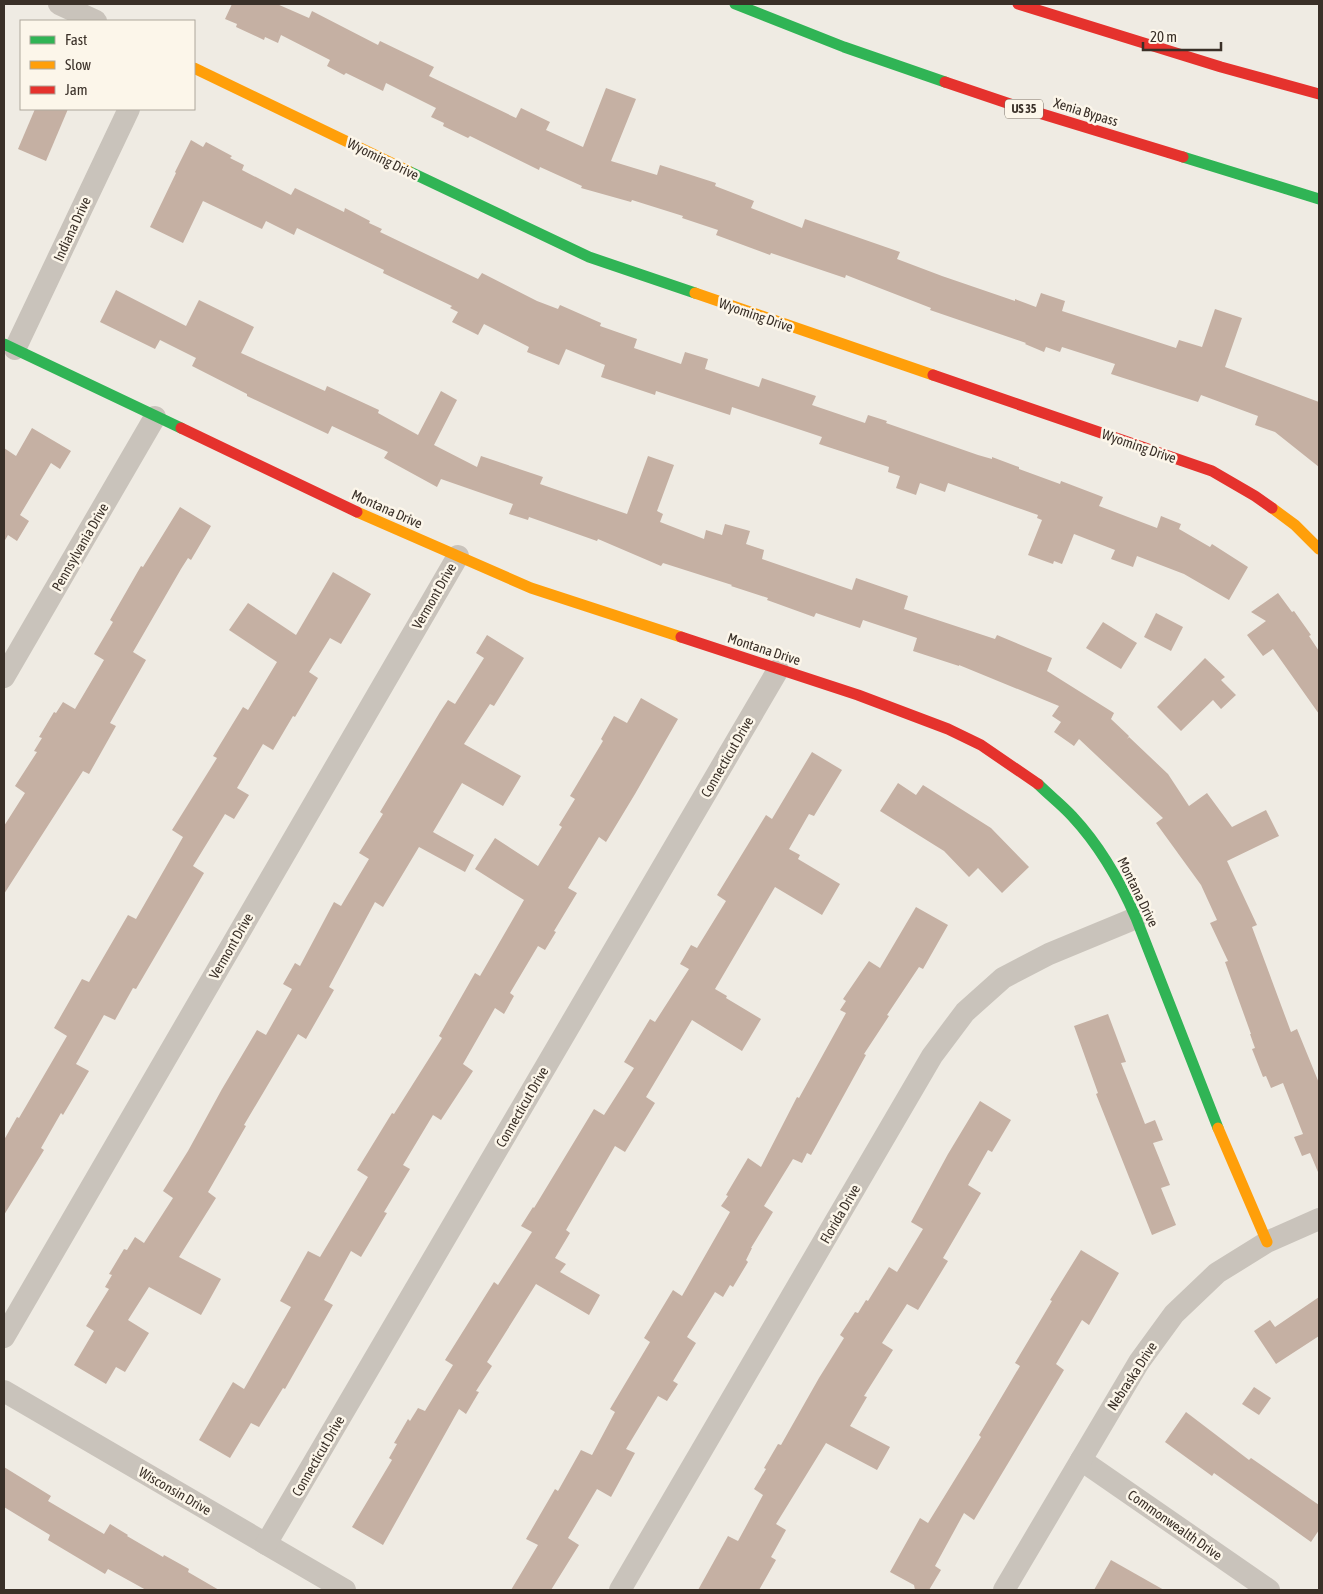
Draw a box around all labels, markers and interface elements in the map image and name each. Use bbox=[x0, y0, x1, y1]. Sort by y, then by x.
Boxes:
legend bbox=[20, 20, 195, 110]
scale bar bbox=[1143, 20, 1220, 52]
text: 20 m bbox=[1150, 28, 1177, 45]
text: Fast bbox=[65, 31, 87, 48]
text: Slow bbox=[65, 56, 91, 73]
text: Jam bbox=[65, 81, 88, 98]
street label: Xenia Bypass bbox=[1052, 95, 1120, 129]
road number: US 35 bbox=[1005, 100, 1043, 118]
street label: Wyoming Drive bbox=[345, 135, 421, 183]
street label: Indiana Drive bbox=[50, 194, 94, 264]
street label: Wyoming Drive bbox=[717, 295, 795, 335]
street label: Wyoming Drive bbox=[1100, 426, 1178, 466]
street label: Montana Drive bbox=[349, 486, 425, 532]
street label: Pennsylvania Drive bbox=[48, 500, 112, 594]
street label: Vermont Drive bbox=[409, 560, 459, 632]
street label: Montana Drive bbox=[726, 630, 802, 668]
street label: Connecticut Drive bbox=[698, 714, 756, 800]
street label: Montana Drive bbox=[1114, 854, 1162, 930]
street label: Vermont Drive bbox=[206, 910, 256, 982]
street label: Connecticut Drive bbox=[493, 1064, 551, 1150]
street label: Florida Drive bbox=[817, 1182, 863, 1246]
street label: Nebraska Drive bbox=[1104, 1339, 1160, 1413]
street label: Connecticut Drive bbox=[289, 1413, 347, 1499]
street label: Wisconsin Drive bbox=[136, 1464, 214, 1518]
street label: Commonwealth Drive bbox=[1125, 1487, 1225, 1563]

